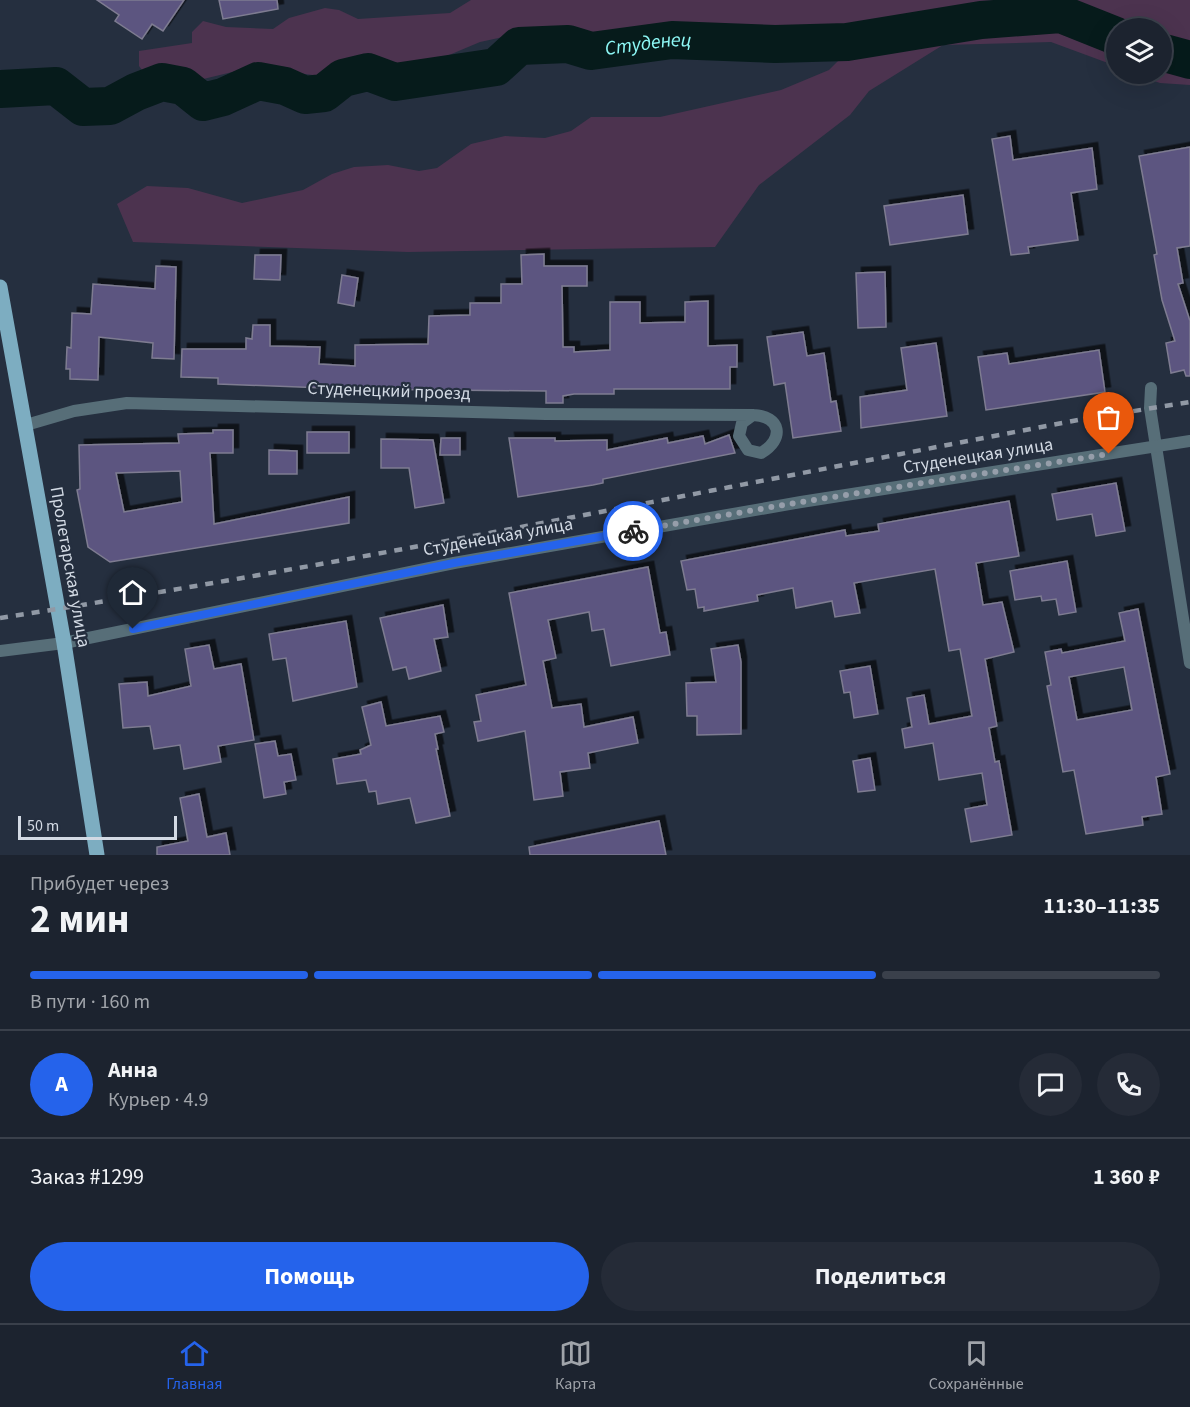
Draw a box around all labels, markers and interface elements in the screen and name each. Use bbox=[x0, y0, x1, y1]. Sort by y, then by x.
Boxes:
map controls bbox=[1106, 18, 1172, 84]
button: layers bbox=[1106, 18, 1172, 84]
water label: Студенец bbox=[603, 26, 692, 63]
street label: Студенецкий проезд bbox=[307, 376, 471, 406]
pin bbox=[1083, 392, 1134, 454]
icon: bag bbox=[1092, 401, 1125, 434]
street label: Студенецкая улица bbox=[901, 432, 1055, 480]
street label: Пролетарская улица bbox=[44, 485, 96, 649]
courier bbox=[603, 501, 663, 561]
street label: Студенецкая улица bbox=[421, 512, 575, 562]
icon: bike bbox=[617, 515, 650, 548]
pin bbox=[107, 567, 158, 629]
icon: home bbox=[116, 576, 149, 609]
scale bar bbox=[18, 813, 177, 840]
text: 50 m bbox=[27, 815, 59, 837]
text: Прибудет через bbox=[30, 870, 169, 898]
text: 11:30–11:35 bbox=[1043, 890, 1160, 922]
text: 2 мин bbox=[30, 892, 130, 948]
text: В пути · 160 m bbox=[30, 988, 150, 1016]
button: chat bbox=[1019, 1053, 1082, 1116]
button: phone bbox=[1097, 1053, 1160, 1116]
text: Анна bbox=[108, 1054, 158, 1086]
text: А bbox=[55, 1068, 68, 1100]
text: Курьер · 4.9 bbox=[108, 1086, 208, 1114]
text: Заказ #1299 bbox=[30, 1161, 144, 1193]
text: 1 360 ₽ bbox=[1093, 1161, 1160, 1193]
button: Помощь bbox=[30, 1242, 589, 1311]
button: Поделиться bbox=[601, 1242, 1160, 1311]
tab: Главная bbox=[166, 1337, 222, 1395]
tab: Карта bbox=[555, 1337, 596, 1395]
tab: Сохранённые bbox=[929, 1337, 1024, 1395]

